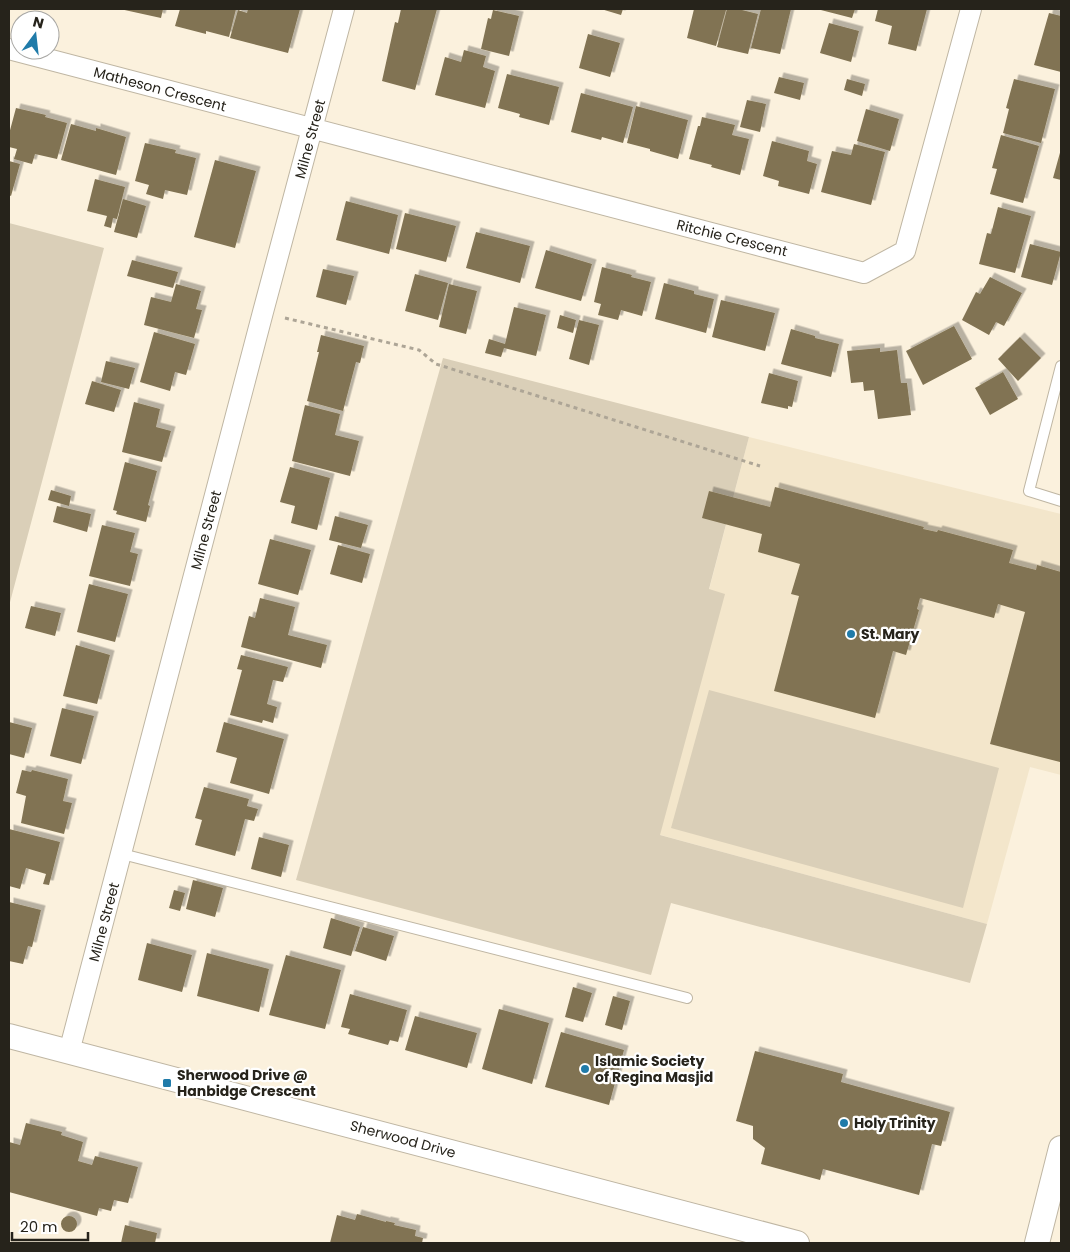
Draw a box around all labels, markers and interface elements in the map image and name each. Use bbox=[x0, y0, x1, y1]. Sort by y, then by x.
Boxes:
north arrow bbox=[10, 10, 60, 60]
text: N bbox=[31, 11, 46, 33]
street label: Matheson Crescent bbox=[91, 62, 229, 116]
street label: Milne Street bbox=[290, 97, 330, 181]
street label: Ritchie Crescent bbox=[674, 215, 790, 261]
street label: Milne Street bbox=[186, 488, 226, 572]
place label: St. Mary bbox=[861, 624, 920, 644]
marker: St. Mary bbox=[845, 628, 857, 640]
street label: Milne Street bbox=[84, 880, 124, 964]
place label: Islamic Society of Regina Masjid bbox=[595, 1051, 713, 1087]
marker: Islamic Society of Regina Masjid bbox=[579, 1063, 591, 1075]
place label: Sherwood Drive @ Hanbidge Crescent bbox=[177, 1065, 316, 1101]
marker: Sherwood Drive @ Hanbidge Crescent bbox=[161, 1077, 173, 1089]
place label: Holy Trinity bbox=[854, 1113, 936, 1133]
street label: Sherwood Drive bbox=[348, 1115, 458, 1163]
marker: Holy Trinity bbox=[838, 1117, 850, 1129]
scale bar bbox=[12, 1210, 89, 1242]
text: 20 m bbox=[20, 1216, 58, 1237]

